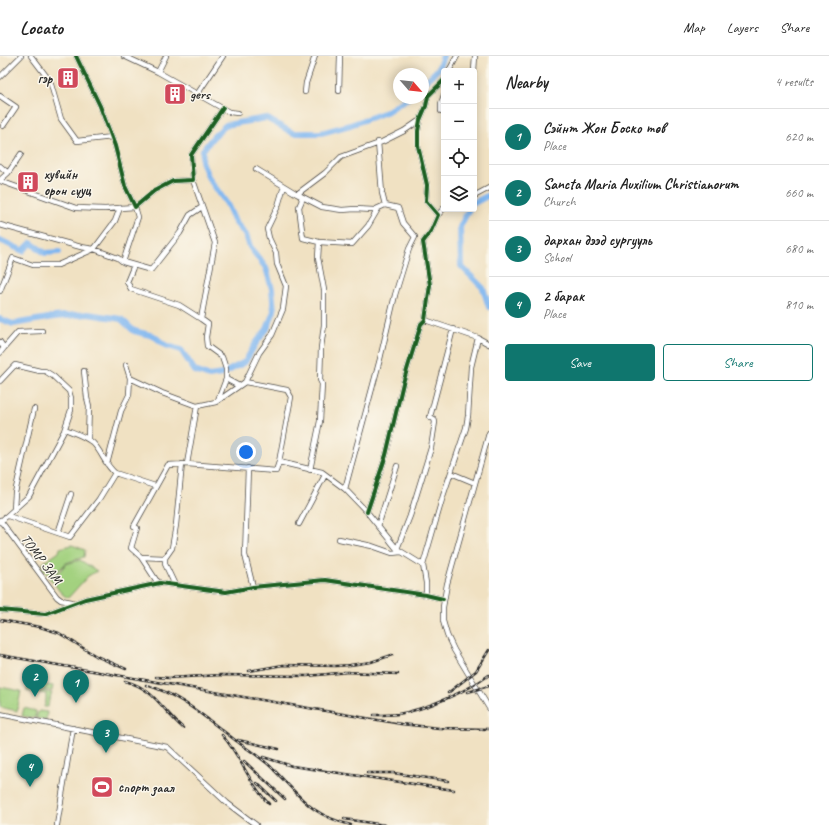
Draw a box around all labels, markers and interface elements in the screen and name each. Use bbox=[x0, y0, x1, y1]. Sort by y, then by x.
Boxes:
text: Locato bbox=[20, 16, 63, 40]
text: Map bbox=[683, 19, 705, 36]
text: Layers bbox=[727, 19, 758, 36]
text: Share bbox=[780, 19, 809, 36]
building icon: гэр bbox=[55, 65, 81, 91]
north arrow bbox=[393, 68, 429, 104]
map controls bbox=[441, 68, 477, 212]
button: + bbox=[441, 68, 477, 104]
place label: гэр bbox=[38, 70, 54, 87]
text: Nearby bbox=[505, 72, 548, 93]
text: 4 results bbox=[775, 74, 813, 90]
building icon: gers bbox=[162, 81, 188, 107]
place label: gers bbox=[190, 86, 212, 103]
button: − bbox=[441, 104, 477, 140]
text: Сэйнт Жон Боско төв bbox=[543, 119, 665, 138]
text: 1 bbox=[515, 129, 521, 145]
text: 620 m bbox=[785, 129, 813, 145]
text: Place bbox=[543, 138, 566, 154]
button: locate bbox=[441, 140, 477, 176]
place label: хувийн орон сууц bbox=[44, 166, 92, 199]
building icon: хувийн орон сууц bbox=[15, 169, 41, 195]
text: Sancta Maria Auxilium Christianorum bbox=[543, 175, 738, 194]
button: layers bbox=[441, 176, 477, 212]
text: 2 bbox=[515, 185, 521, 201]
text: 660 m bbox=[785, 185, 813, 201]
text: Church bbox=[543, 194, 576, 210]
text: дархан дээд сургууль bbox=[543, 231, 652, 250]
text: 3 bbox=[515, 241, 521, 257]
text: 680 m bbox=[785, 241, 813, 257]
text: School bbox=[543, 250, 571, 266]
text: 2 барак bbox=[543, 287, 584, 306]
text: 4 bbox=[515, 297, 521, 313]
text: 810 m bbox=[785, 297, 813, 313]
text: Place bbox=[543, 306, 566, 322]
button: Save bbox=[505, 344, 655, 381]
button: Share bbox=[663, 344, 813, 381]
your location bbox=[236, 442, 256, 462]
street label: ТОМР ЗАМ bbox=[17, 531, 66, 588]
pin: 2 bbox=[22, 664, 48, 697]
pin: 1 bbox=[63, 670, 89, 703]
pin: 3 bbox=[93, 720, 119, 753]
pin: 4 bbox=[17, 754, 43, 787]
sports icon: спорт заал bbox=[89, 774, 115, 800]
place label: спорт заал bbox=[118, 779, 175, 797]

